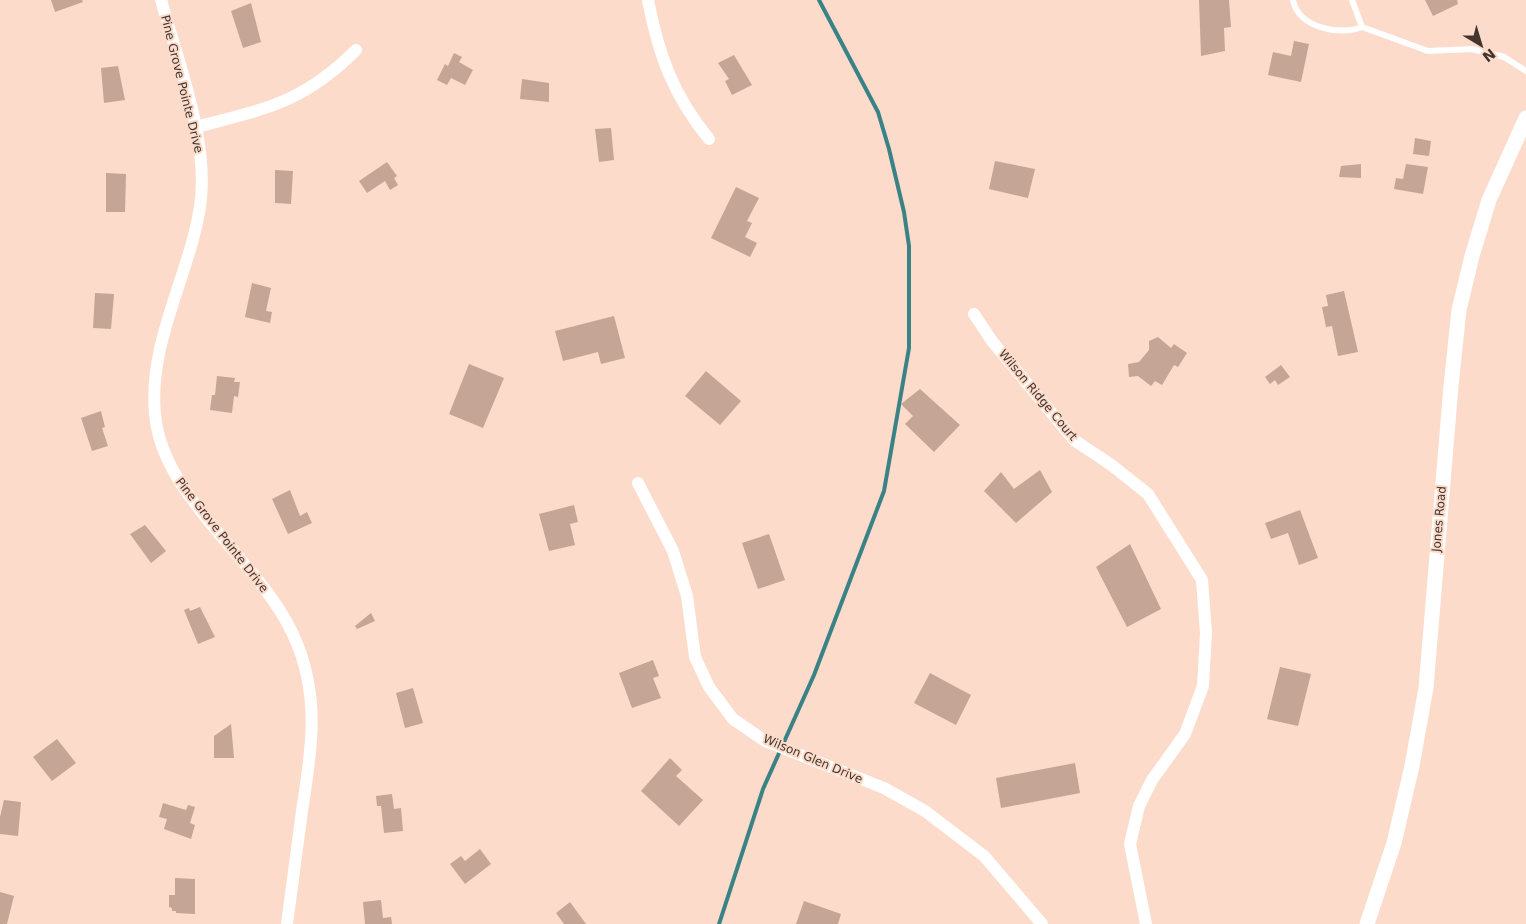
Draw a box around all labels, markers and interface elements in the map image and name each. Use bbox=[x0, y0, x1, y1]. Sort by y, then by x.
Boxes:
street label: Pine Grove Pointe Drive bbox=[158, 14, 206, 154]
north arrow bbox=[1456, 20, 1506, 70]
text: N bbox=[1479, 45, 1499, 65]
street label: Wilson Ridge Court bbox=[996, 347, 1080, 444]
street label: Pine Grove Pointe Drive bbox=[173, 475, 271, 595]
street label: Jones Road bbox=[1429, 485, 1449, 554]
street label: Wilson Glen Drive bbox=[761, 732, 865, 786]

